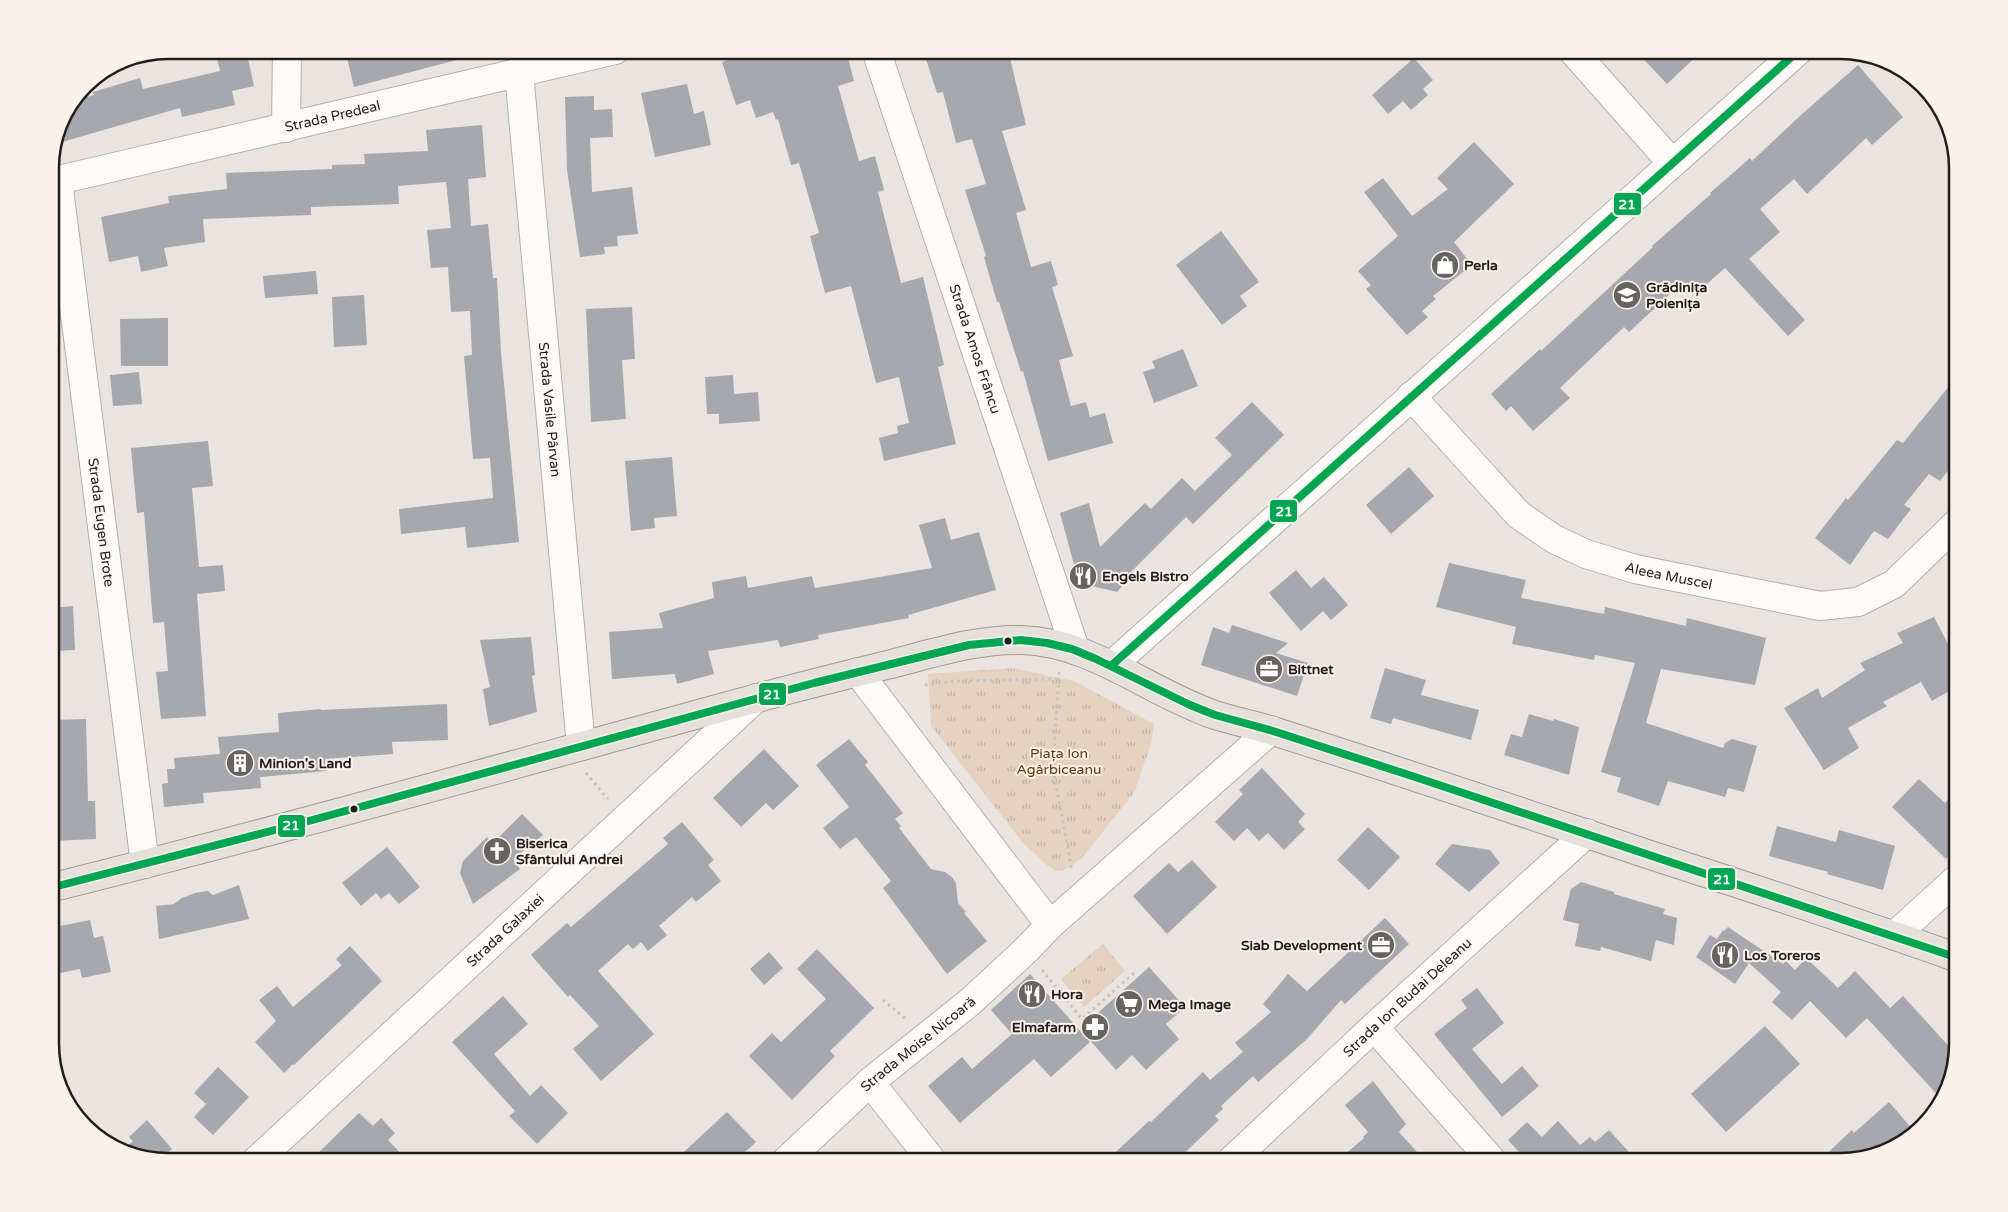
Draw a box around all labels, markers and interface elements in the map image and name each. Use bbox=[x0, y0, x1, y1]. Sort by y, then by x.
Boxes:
street label: Strada Predeal bbox=[283, 97, 382, 136]
line badge: 21 bbox=[1613, 192, 1642, 216]
text: 21 bbox=[1618, 196, 1636, 213]
shop icon: Perla bbox=[1430, 250, 1460, 280]
place label: Perla bbox=[1464, 257, 1498, 274]
place label: Grădinița Poienița bbox=[1646, 279, 1708, 313]
school or university icon: Grădinița Poienița bbox=[1612, 280, 1642, 310]
street label: Strada Amos Frâncu bbox=[945, 282, 1004, 416]
street label: Strada Vasile Pârvan bbox=[535, 341, 564, 478]
street label: Strada Eugen Brote bbox=[84, 457, 118, 588]
line badge: 21 bbox=[1269, 499, 1298, 523]
text: 21 bbox=[1275, 503, 1293, 520]
street label: Aleea Muscel bbox=[1623, 558, 1714, 593]
restaurant icon: Engels Bistro bbox=[1068, 561, 1098, 591]
place label: Engels Bistro bbox=[1102, 568, 1189, 585]
unlabelled marker bbox=[1003, 636, 1013, 646]
office icon: Bittnet bbox=[1254, 654, 1284, 684]
place label: Bittnet bbox=[1288, 661, 1334, 678]
line badge: 21 bbox=[758, 682, 787, 706]
text: 21 bbox=[763, 686, 781, 703]
park label: Piața Ion Agârbiceanu bbox=[1017, 745, 1101, 778]
building icon: Minion's Land bbox=[225, 748, 255, 778]
place label: Minion's Land bbox=[259, 755, 352, 772]
unlabelled marker bbox=[349, 804, 359, 814]
line badge: 21 bbox=[277, 814, 306, 838]
text: 21 bbox=[282, 817, 300, 834]
place label: Biserica Sfântului Andrei bbox=[516, 835, 623, 868]
church icon: Biserica Sfântului Andrei bbox=[482, 836, 512, 866]
line badge: 21 bbox=[1707, 867, 1736, 891]
text: 21 bbox=[1713, 871, 1731, 888]
street label: Strada Galaxiei bbox=[463, 891, 548, 971]
office icon: Siab Development bbox=[1366, 930, 1396, 960]
street label: Strada Ion Budai Deleanu bbox=[1340, 934, 1475, 1061]
place label: Siab Development bbox=[1241, 937, 1363, 954]
restaurant icon: Los Toreros bbox=[1710, 940, 1740, 970]
place label: Los Toreros bbox=[1744, 947, 1821, 964]
restaurant icon: Hora bbox=[1017, 979, 1047, 1009]
place label: Hora bbox=[1051, 986, 1083, 1003]
supermarket icon: Mega Image bbox=[1114, 989, 1144, 1019]
street label: Strada Moise Nicoară bbox=[857, 993, 979, 1095]
place label: Mega Image bbox=[1148, 996, 1231, 1013]
pharmacy icon: Elmafarm bbox=[1080, 1012, 1110, 1042]
place label: Elmafarm bbox=[1012, 1019, 1076, 1036]

